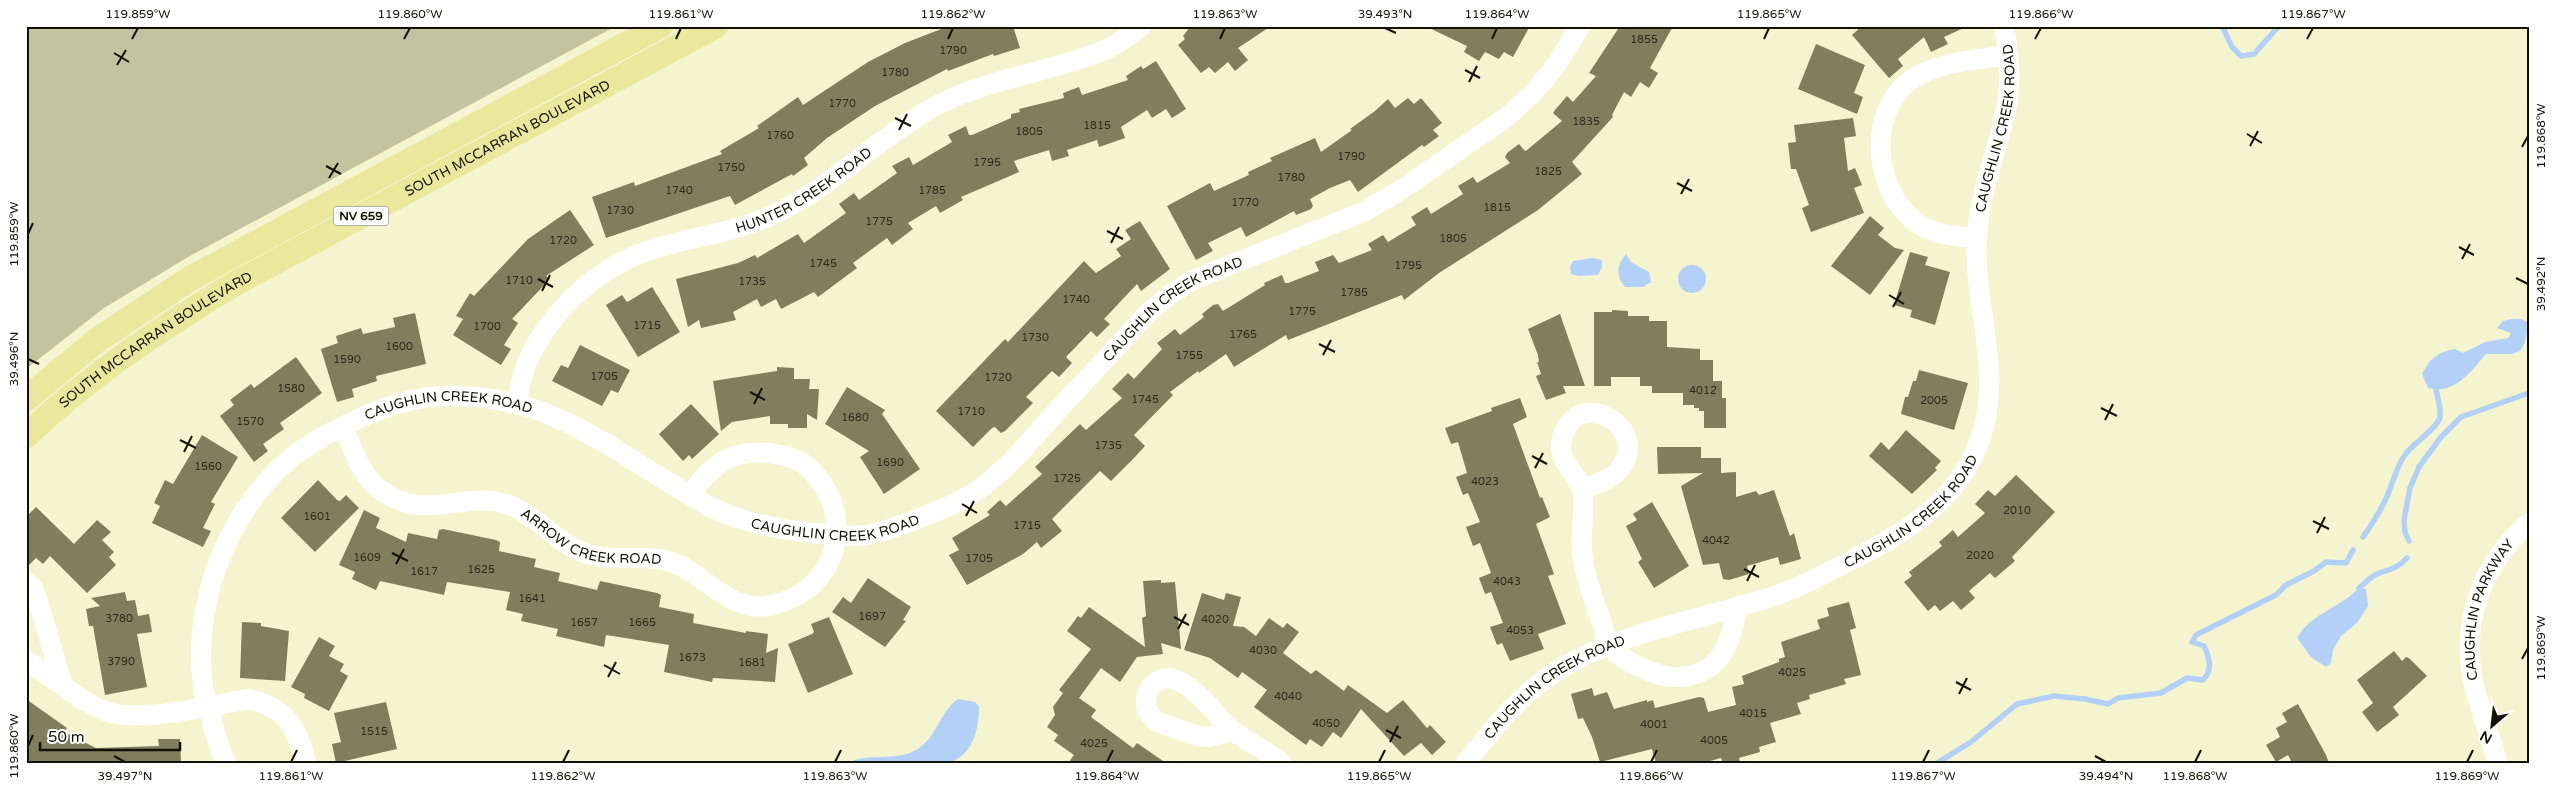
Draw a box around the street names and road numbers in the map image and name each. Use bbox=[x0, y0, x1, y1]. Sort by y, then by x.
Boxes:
street label: CAUGHLIN CREEK ROAD bbox=[1972, 43, 2018, 214]
street label: SOUTH MCCARRAN BOULEVARD bbox=[402, 76, 613, 200]
street label: HUNTER CREEK ROAD bbox=[734, 144, 875, 237]
road number: NV 659 bbox=[334, 207, 388, 226]
street label: CAUGHLIN CREEK ROAD bbox=[1099, 253, 1245, 365]
street label: SOUTH MCCARRAN BOULEVARD bbox=[56, 268, 255, 412]
street label: CAUGHLIN CREEK ROAD bbox=[362, 388, 535, 424]
street label: CAUGHLIN CREEK ROAD bbox=[1841, 452, 1982, 572]
street label: ARROW CREEK ROAD bbox=[518, 505, 662, 568]
street label: CAUGHLIN CREEK ROAD bbox=[749, 511, 922, 545]
street label: CAUGHLIN PARKWAY bbox=[2462, 536, 2518, 682]
street label: CAUGHLIN CREEK ROAD bbox=[1481, 632, 1628, 743]

